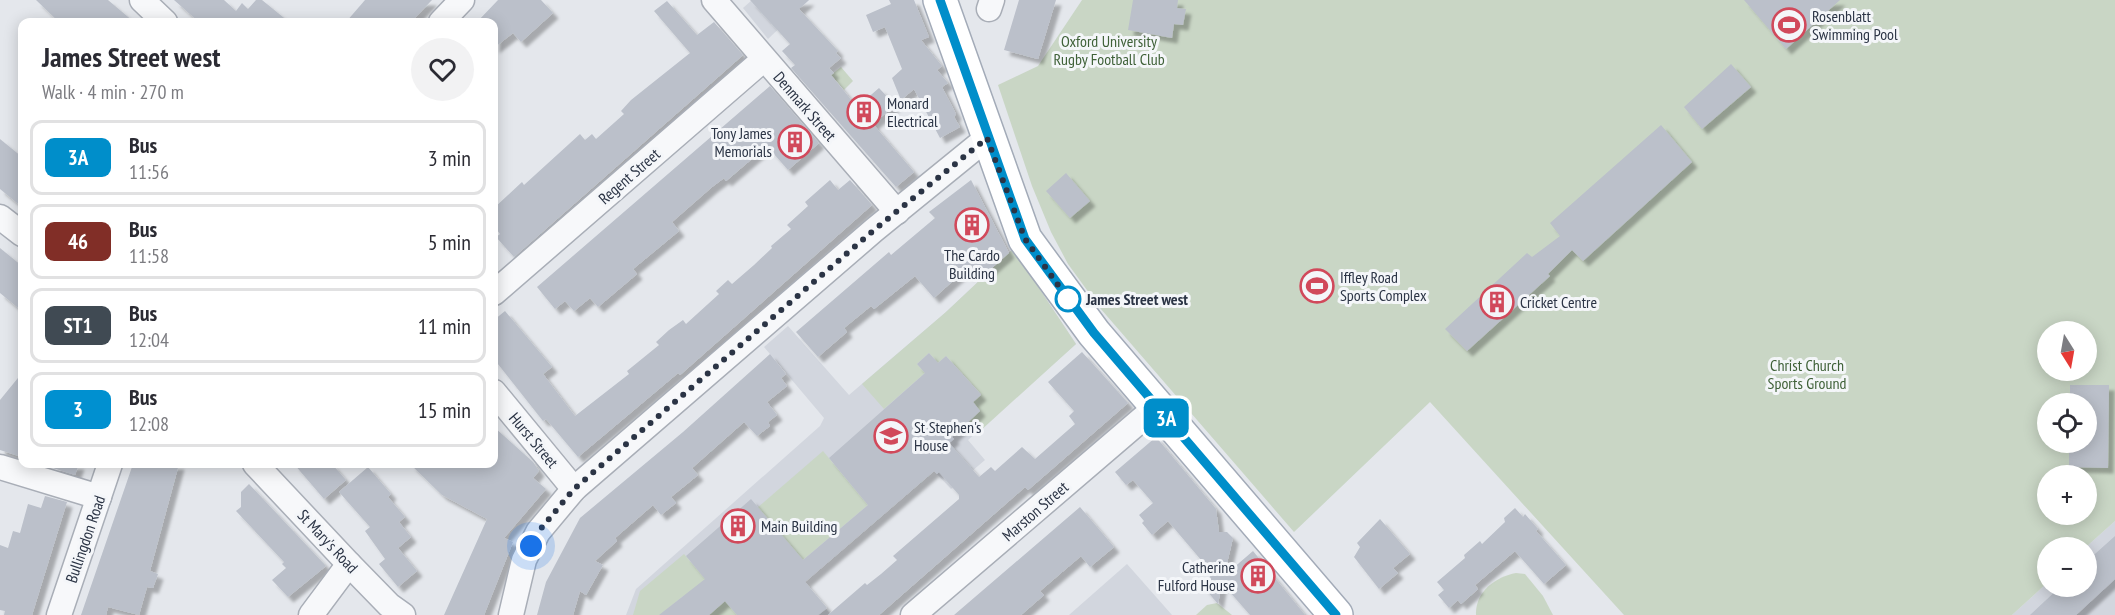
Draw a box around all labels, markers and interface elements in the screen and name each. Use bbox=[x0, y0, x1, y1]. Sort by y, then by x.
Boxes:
place label: Rosenblatt Swimming Pool bbox=[1812, 6, 1898, 44]
sports icon: Rosenblatt Swimming Pool bbox=[1771, 7, 1807, 43]
park label: Oxford University Rugby Football Club bbox=[1053, 31, 1165, 69]
text: James Street west bbox=[42, 38, 220, 75]
button: heart bbox=[411, 38, 474, 101]
street label: Denmark Street bbox=[769, 67, 841, 145]
text: Walk · 4 min · 270 m bbox=[42, 79, 184, 105]
place label: Monard Electrical bbox=[887, 93, 938, 131]
building icon: Monard Electrical bbox=[846, 94, 882, 130]
place label: Tony James Memorials bbox=[711, 123, 772, 161]
building icon: Tony James Memorials bbox=[777, 124, 813, 160]
text: Bus bbox=[129, 131, 157, 159]
street label: Regent Street bbox=[594, 143, 664, 208]
text: 3A bbox=[68, 144, 88, 171]
text: 3 min bbox=[428, 144, 471, 172]
text: 11:56 bbox=[129, 159, 169, 185]
building icon: The Cardo Building bbox=[954, 207, 990, 243]
text: Bus bbox=[129, 215, 157, 243]
text: 46 bbox=[68, 228, 88, 255]
text: 5 min bbox=[428, 228, 471, 256]
text: 11:58 bbox=[129, 243, 169, 269]
place label: The Cardo Building bbox=[944, 245, 1000, 283]
place label: Iffley Road Sports Complex bbox=[1340, 267, 1427, 305]
sports icon: Iffley Road Sports Complex bbox=[1299, 268, 1335, 304]
building icon: Cricket Centre bbox=[1479, 284, 1515, 320]
marker: James Street west bbox=[1055, 286, 1081, 312]
place label: James Street west bbox=[1085, 289, 1188, 309]
place label: Cricket Centre bbox=[1520, 292, 1597, 312]
text: Bus bbox=[129, 299, 157, 327]
text: ST1 bbox=[63, 312, 93, 339]
text: 11 min bbox=[418, 312, 471, 340]
north arrow bbox=[2037, 321, 2097, 381]
map controls bbox=[2037, 321, 2097, 597]
text: 12:04 bbox=[129, 327, 169, 353]
park label: Christ Church Sports Ground bbox=[1768, 355, 1846, 393]
text: Bus bbox=[129, 383, 157, 411]
button: locate bbox=[2037, 393, 2097, 453]
text: 3 bbox=[73, 396, 83, 423]
text: 15 min bbox=[418, 396, 471, 424]
line badge: 3A bbox=[1139, 398, 1193, 438]
text: 3A bbox=[1156, 405, 1176, 432]
street label: Hurst Street bbox=[505, 408, 563, 472]
text: 12:08 bbox=[129, 411, 169, 437]
place label: St Stephen's House bbox=[914, 417, 981, 455]
school or university icon: St Stephen's House bbox=[873, 418, 909, 454]
button: + bbox=[2037, 465, 2097, 525]
street label: Marston Street bbox=[998, 476, 1073, 545]
street label: Bullingdon Road bbox=[61, 493, 109, 585]
street label: St Mary's Road bbox=[293, 505, 363, 577]
building icon: Main Building bbox=[720, 508, 756, 544]
place label: Main Building bbox=[761, 516, 838, 536]
your location bbox=[516, 531, 546, 561]
button: − bbox=[2037, 537, 2097, 597]
place label: Catherine Fulford House bbox=[1158, 557, 1235, 595]
building icon: Catherine Fulford House bbox=[1240, 558, 1276, 594]

